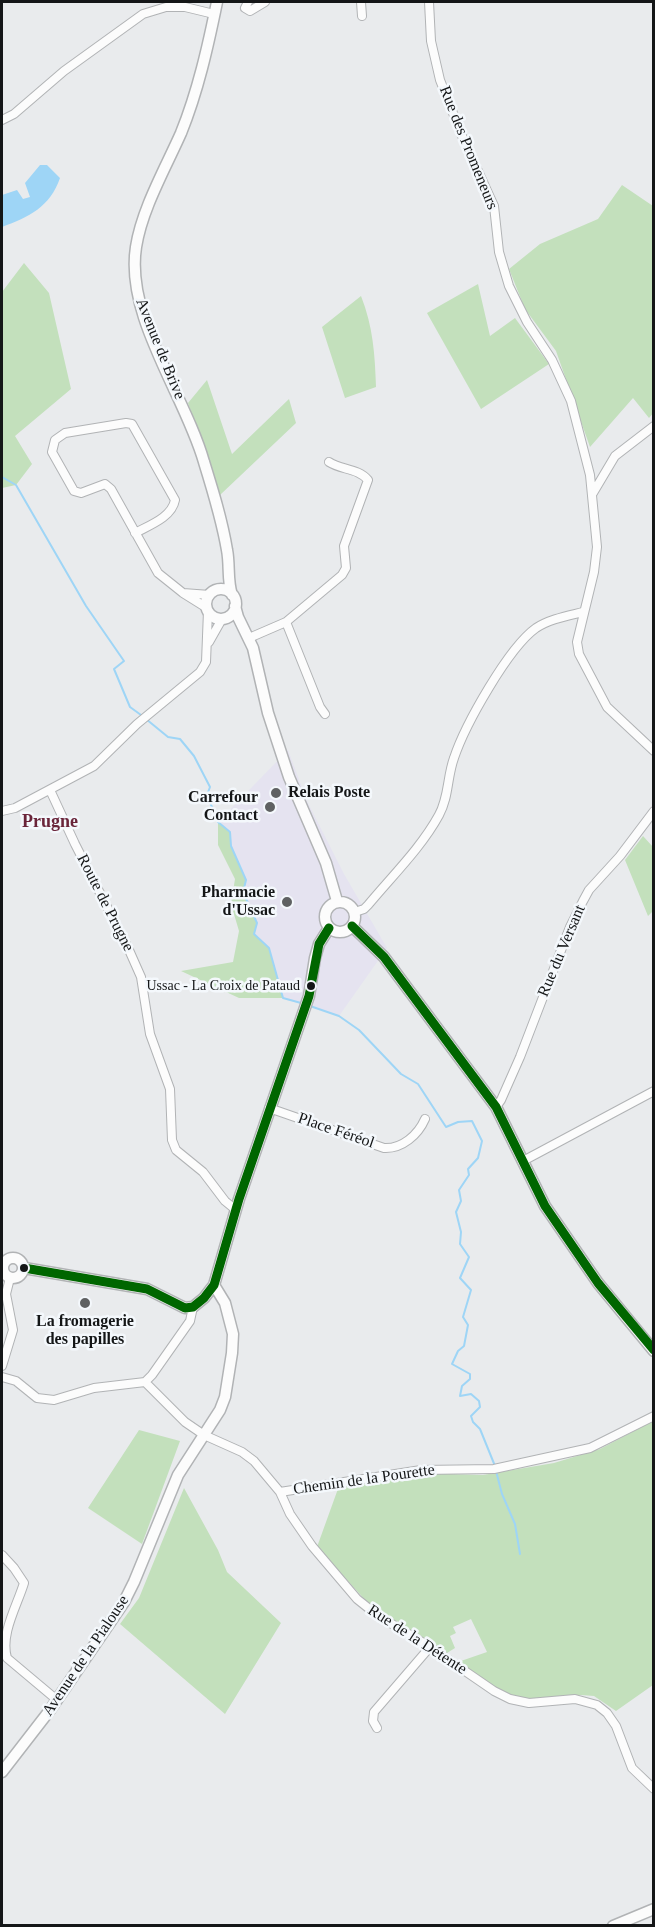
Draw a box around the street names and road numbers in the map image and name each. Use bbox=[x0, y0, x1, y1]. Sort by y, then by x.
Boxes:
street label: Rue des Promeneurs bbox=[434, 83, 502, 213]
street label: Avenue de Brive bbox=[131, 296, 189, 402]
street label: Route de Prugne bbox=[72, 851, 138, 955]
street label: Rue du Versant bbox=[534, 902, 590, 1000]
street label: Place Féréol bbox=[295, 1109, 377, 1153]
street label: Chemin de la Pourette bbox=[292, 1461, 436, 1499]
street label: Avenue de la Pialouse bbox=[38, 1592, 134, 1720]
street label: Rue de la Détente bbox=[364, 1601, 470, 1679]

